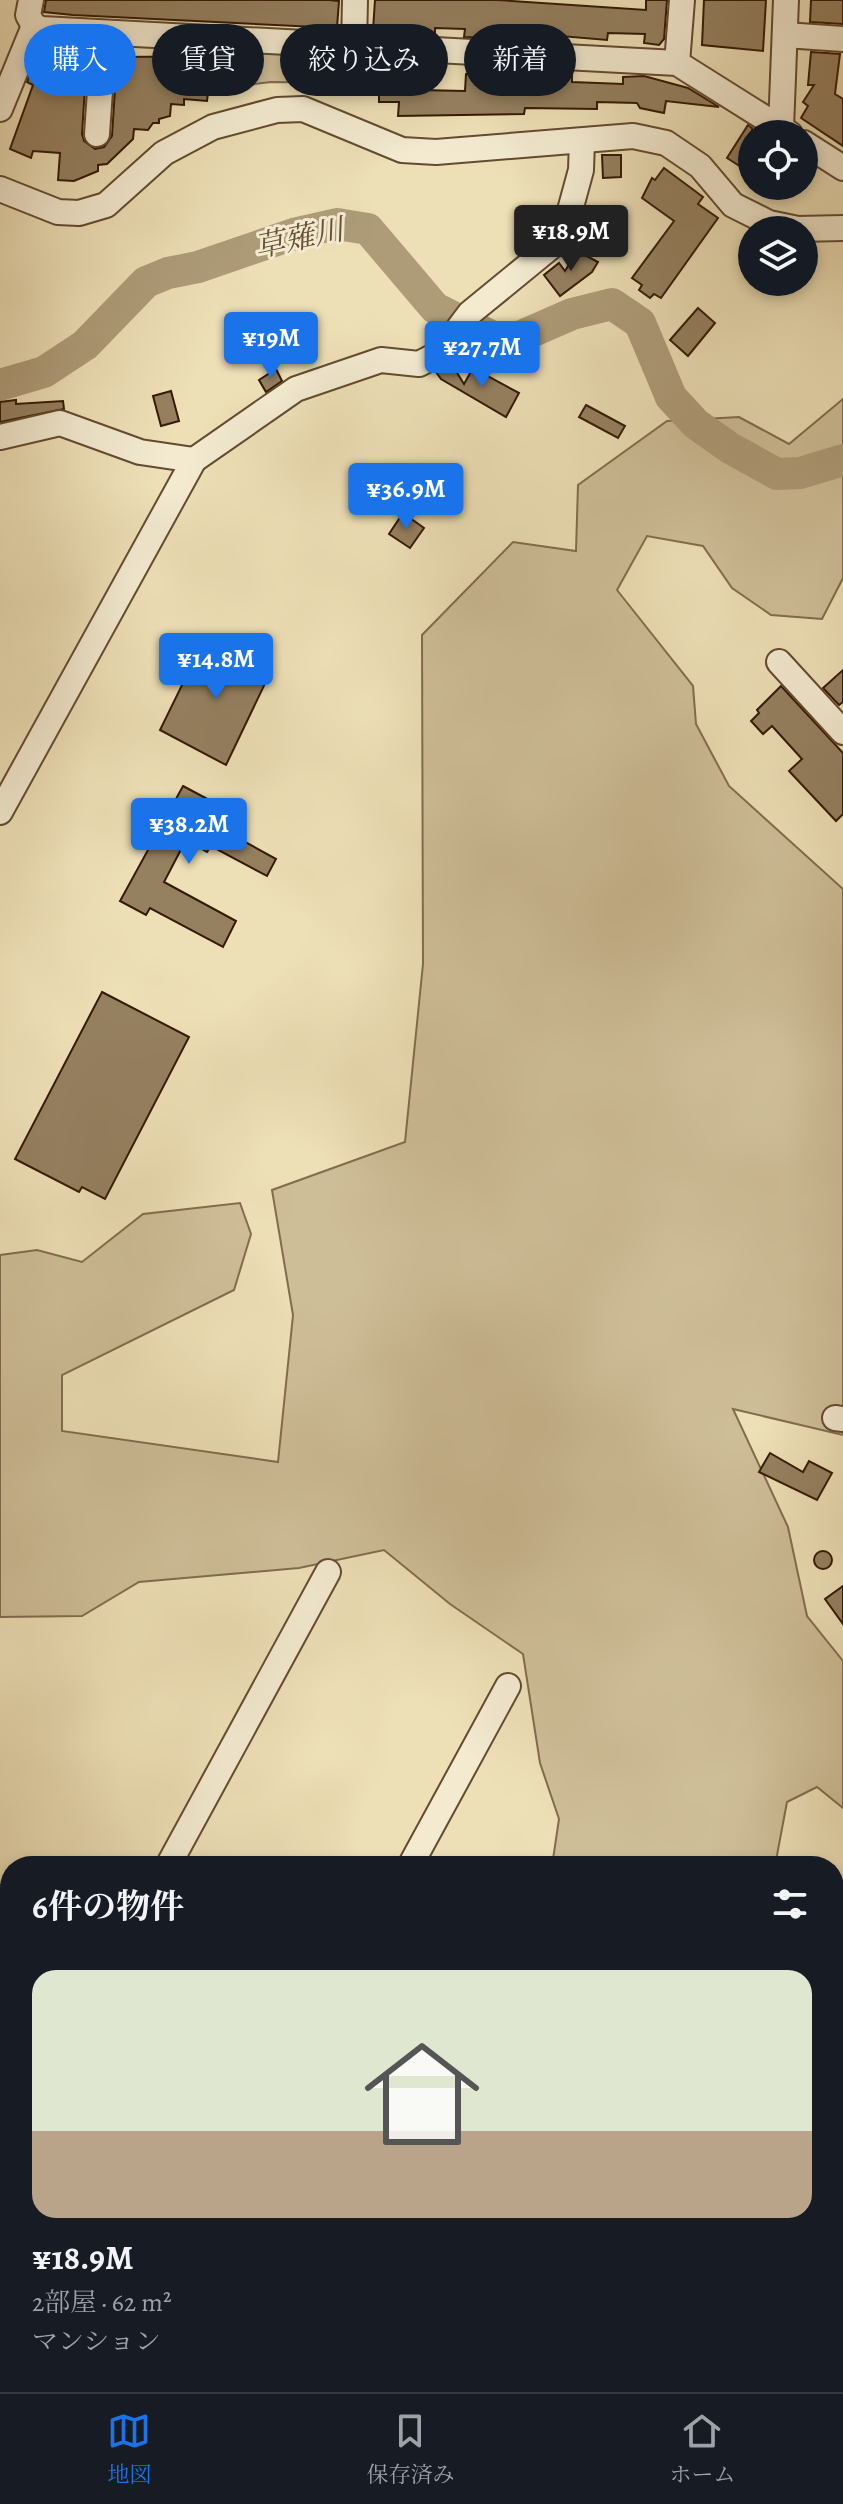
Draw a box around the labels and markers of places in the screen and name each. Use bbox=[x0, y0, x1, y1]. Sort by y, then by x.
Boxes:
pin: ¥18.9M bbox=[506, 205, 636, 273]
pin: ¥19M bbox=[224, 312, 318, 380]
pin: ¥27.7M bbox=[417, 321, 547, 389]
pin: ¥36.9M bbox=[341, 463, 471, 531]
pin: ¥14.8M bbox=[151, 633, 281, 701]
pin: ¥38.2M bbox=[124, 798, 254, 866]

